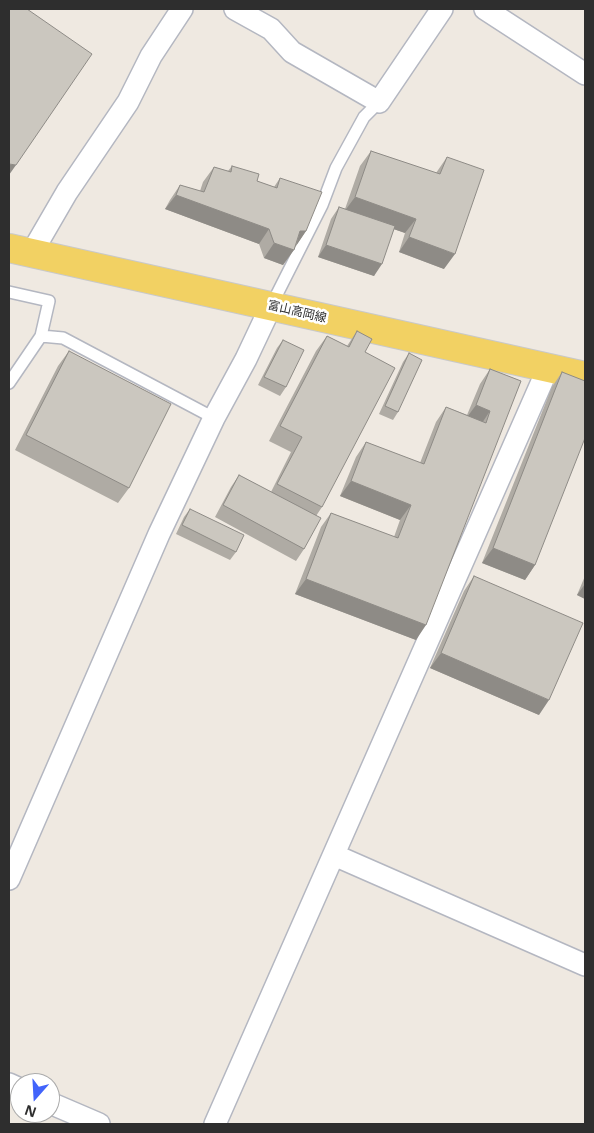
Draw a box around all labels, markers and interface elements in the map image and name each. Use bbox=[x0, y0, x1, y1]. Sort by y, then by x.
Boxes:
street label: 富山高岡線 bbox=[266, 298, 328, 326]
north arrow bbox=[10, 1073, 60, 1123]
text: N bbox=[22, 1101, 39, 1123]

